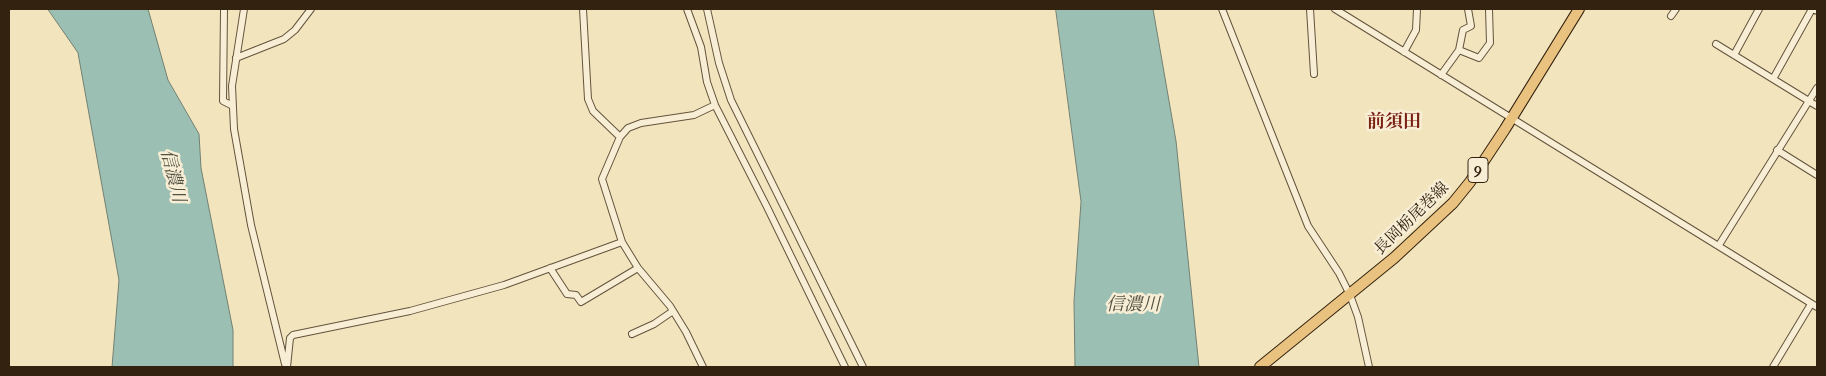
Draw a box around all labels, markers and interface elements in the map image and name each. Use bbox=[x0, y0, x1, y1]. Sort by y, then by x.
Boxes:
district label: 前須田 bbox=[1367, 112, 1421, 134]
water label: 信濃川 bbox=[155, 147, 189, 205]
road number: 9 bbox=[1468, 158, 1488, 182]
street label: 長岡栃尾巻線 bbox=[1371, 179, 1453, 259]
water label: 信濃川 bbox=[1106, 295, 1160, 317]

